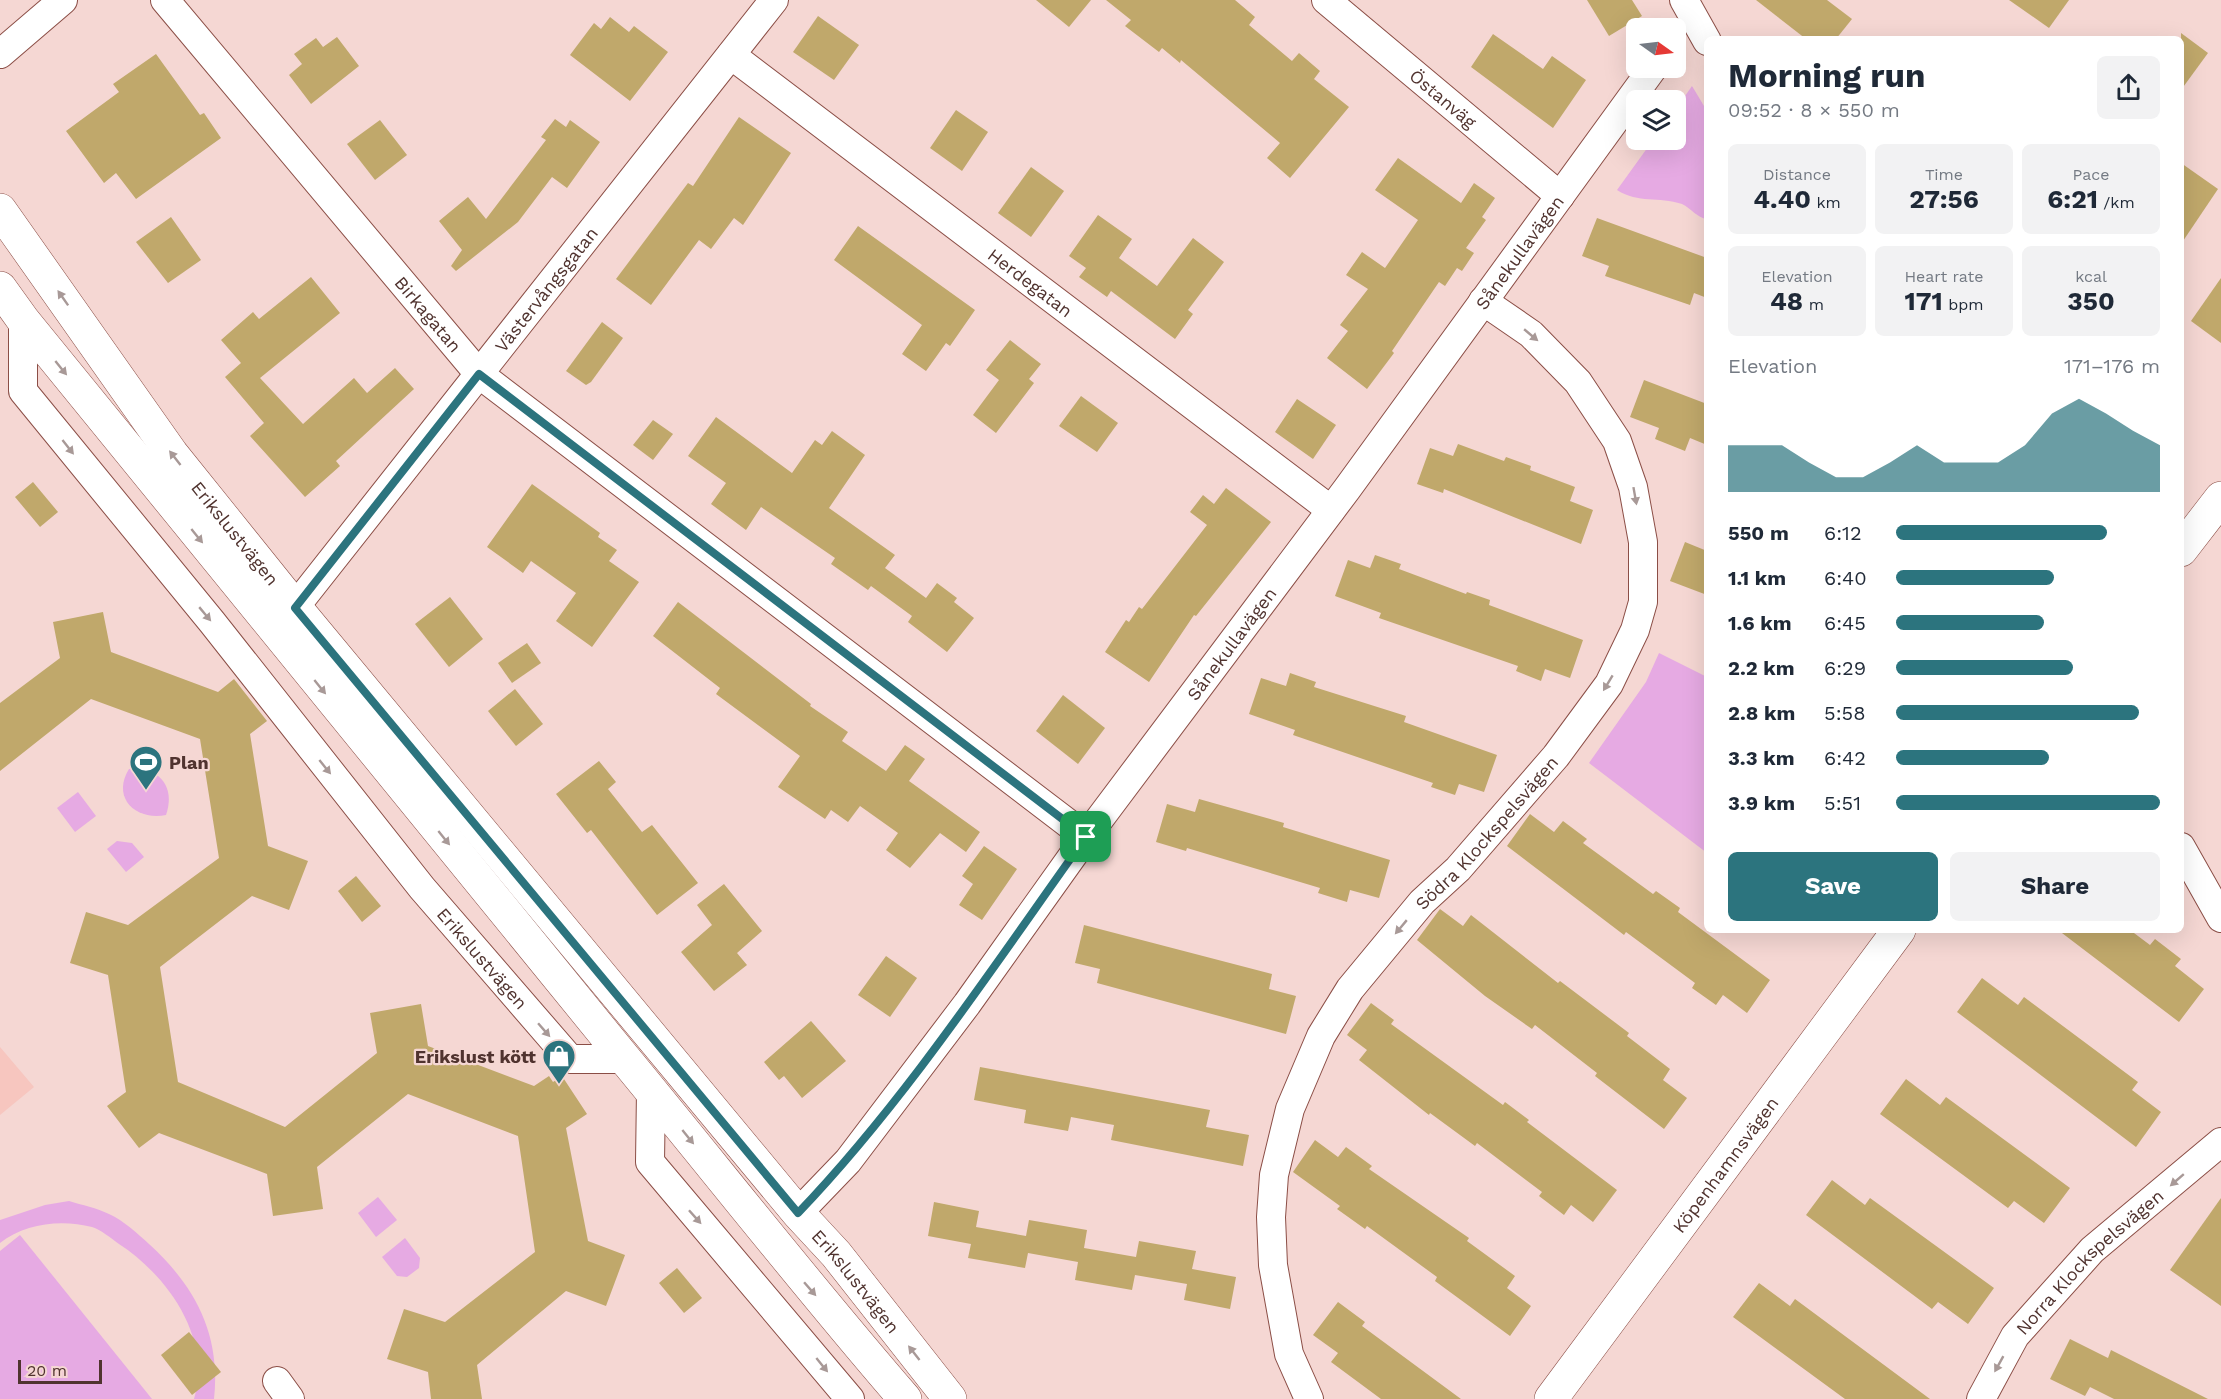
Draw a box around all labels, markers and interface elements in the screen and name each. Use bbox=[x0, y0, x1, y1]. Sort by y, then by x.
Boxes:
north arrow bbox=[1626, 18, 1686, 78]
map controls bbox=[1626, 18, 1686, 150]
text: Morning run bbox=[1728, 56, 1925, 95]
button: share bbox=[2097, 56, 2160, 119]
street label: Östanväg bbox=[1406, 64, 1481, 132]
button: layers bbox=[1626, 90, 1686, 150]
text: 09:52 · 8 × 550 m bbox=[1728, 98, 1900, 122]
text: Distance bbox=[1763, 165, 1831, 184]
text: Time bbox=[1925, 165, 1963, 184]
text: Pace bbox=[2072, 165, 2110, 184]
text: 4.40 bbox=[1753, 184, 1811, 214]
text: 27:56 bbox=[1909, 184, 1979, 214]
text: 6:21 bbox=[2047, 184, 2098, 214]
street label: Sånekullavägen bbox=[1471, 191, 1568, 313]
text: km bbox=[1811, 193, 1841, 212]
text: /km bbox=[2098, 193, 2135, 212]
street label: Västervångsgatan bbox=[490, 222, 602, 356]
street label: Herdegatan bbox=[984, 243, 1077, 321]
text: Elevation bbox=[1761, 267, 1833, 286]
text: Heart rate bbox=[1904, 267, 1984, 286]
text: kcal bbox=[2075, 267, 2107, 286]
street label: Birkagatan bbox=[391, 272, 466, 356]
text: 48 bbox=[1770, 286, 1803, 316]
text: 171 bbox=[1904, 286, 1943, 316]
text: 350 bbox=[2067, 286, 2115, 316]
one-way arrow bbox=[57, 291, 69, 306]
text: m bbox=[1803, 295, 1824, 314]
text: bpm bbox=[1943, 295, 1984, 314]
one-way arrow bbox=[1523, 329, 1539, 342]
text: Elevation bbox=[1728, 354, 1817, 378]
text: 171–176 m bbox=[2064, 354, 2160, 378]
one-way arrow bbox=[54, 360, 67, 375]
one-way arrow bbox=[61, 439, 74, 455]
one-way arrow bbox=[170, 450, 182, 465]
street label: Erikslustvägen bbox=[188, 477, 284, 589]
one-way arrow bbox=[1631, 487, 1640, 506]
text: 550 m bbox=[1728, 521, 1789, 545]
text: 6:12 bbox=[1824, 521, 1862, 545]
one-way arrow bbox=[190, 528, 203, 544]
text: 1.1 km bbox=[1728, 566, 1786, 590]
text: 6:40 bbox=[1824, 566, 1867, 590]
street label: Sånekullavägen bbox=[1182, 583, 1280, 704]
one-way arrow bbox=[198, 606, 211, 621]
text: 1.6 km bbox=[1728, 611, 1792, 635]
text: 6:45 bbox=[1824, 611, 1866, 635]
text: 2.2 km bbox=[1728, 656, 1795, 680]
text: 6:29 bbox=[1824, 656, 1866, 680]
one-way arrow bbox=[1603, 675, 1614, 691]
one-way arrow bbox=[313, 679, 326, 695]
text: 2.8 km bbox=[1728, 701, 1795, 725]
text: 5:58 bbox=[1824, 701, 1866, 725]
sports icon: Plan bbox=[128, 744, 164, 791]
text: 3.3 km bbox=[1728, 746, 1795, 770]
text: 6:42 bbox=[1824, 746, 1866, 770]
street label: Södra Klockspelsvägen bbox=[1410, 751, 1562, 913]
place label: Plan bbox=[169, 752, 209, 773]
one-way arrow bbox=[319, 759, 332, 775]
text: 3.9 km bbox=[1728, 791, 1795, 815]
text: 5:51 bbox=[1824, 791, 1861, 815]
pin bbox=[1060, 811, 1111, 862]
icon: arrive bbox=[1069, 820, 1102, 853]
one-way arrow bbox=[437, 830, 450, 846]
button: Save bbox=[1728, 852, 1938, 921]
button: Share bbox=[1950, 852, 2160, 921]
street label: Erikslustvägen bbox=[433, 903, 532, 1013]
one-way arrow bbox=[1395, 919, 1408, 934]
one-way arrow bbox=[538, 1022, 551, 1038]
shop icon: Erikslust kött bbox=[541, 1038, 577, 1085]
place label: Erikslust kött bbox=[415, 1046, 536, 1067]
street label: Köpenhamnsvägen bbox=[1668, 1092, 1782, 1237]
one-way arrow bbox=[681, 1129, 693, 1144]
one-way arrow bbox=[2170, 1173, 2185, 1186]
street label: Norra Klockspelsvägen bbox=[2011, 1185, 2167, 1339]
one-way arrow bbox=[688, 1209, 701, 1224]
street label: Erikslustvägen bbox=[808, 1225, 904, 1337]
one-way arrow bbox=[803, 1281, 816, 1296]
one-way arrow bbox=[907, 1345, 920, 1361]
one-way arrow bbox=[1994, 1356, 2004, 1373]
scale bar bbox=[18, 1357, 102, 1384]
one-way arrow bbox=[815, 1357, 828, 1373]
text: 20 m bbox=[27, 1361, 67, 1380]

